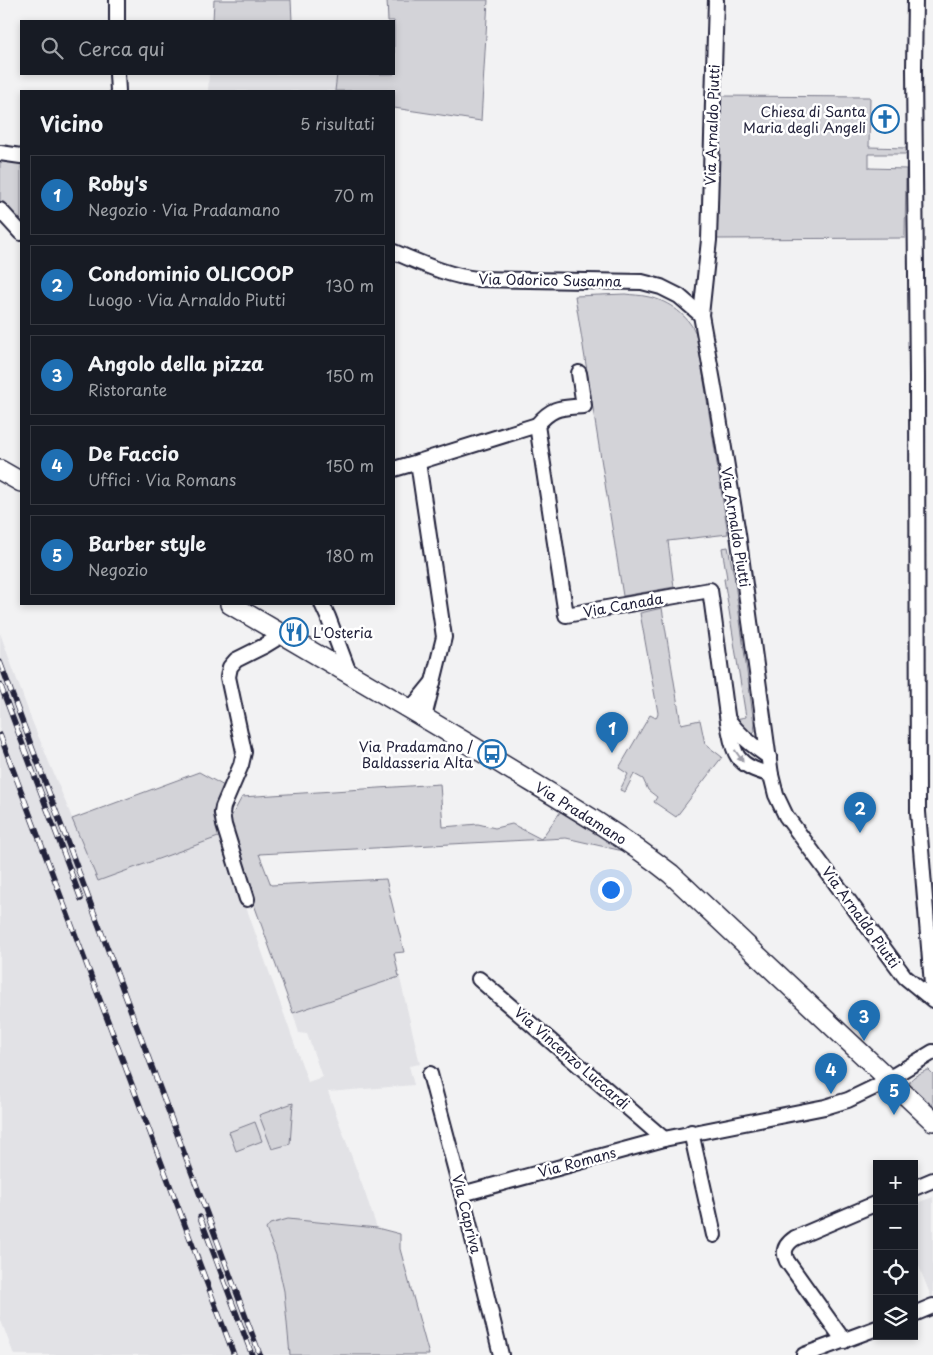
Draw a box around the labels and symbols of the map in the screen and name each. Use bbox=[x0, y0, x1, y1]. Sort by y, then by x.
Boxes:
street label: Via Arnaldo Piutti bbox=[699, 64, 725, 186]
place label: Chiesa di Santa Maria degli Angeli bbox=[743, 101, 866, 138]
church icon: Chiesa di Santa Maria degli Angeli bbox=[870, 104, 900, 134]
street label: Via Odorico Susanna bbox=[478, 268, 622, 292]
street label: Via Arnaldo Piutti bbox=[716, 465, 756, 589]
street label: Via Canada bbox=[582, 588, 665, 622]
restaurant icon: L'Osteria bbox=[279, 617, 309, 647]
place label: L'Osteria bbox=[313, 622, 373, 643]
pin: 1 bbox=[596, 712, 628, 753]
place label: Via Pradamano / Baldasseria Alta bbox=[359, 736, 473, 773]
bus stop icon: Via Pradamano / Baldasseria Alta bbox=[477, 739, 507, 769]
one-way arrow bbox=[734, 749, 744, 763]
street label: Via Pradamano bbox=[531, 776, 631, 850]
pin: 2 bbox=[844, 792, 876, 833]
street label: Via Arnaldo Piutti bbox=[817, 862, 905, 972]
your location bbox=[598, 877, 624, 903]
pin: 3 bbox=[848, 1000, 880, 1041]
street label: Via Vincenzo Luccardi bbox=[510, 1002, 634, 1114]
pin: 4 bbox=[815, 1053, 847, 1094]
pin: 5 bbox=[878, 1074, 910, 1115]
street label: Via Romans bbox=[536, 1142, 618, 1182]
street label: Via Capriva bbox=[447, 1172, 487, 1256]

